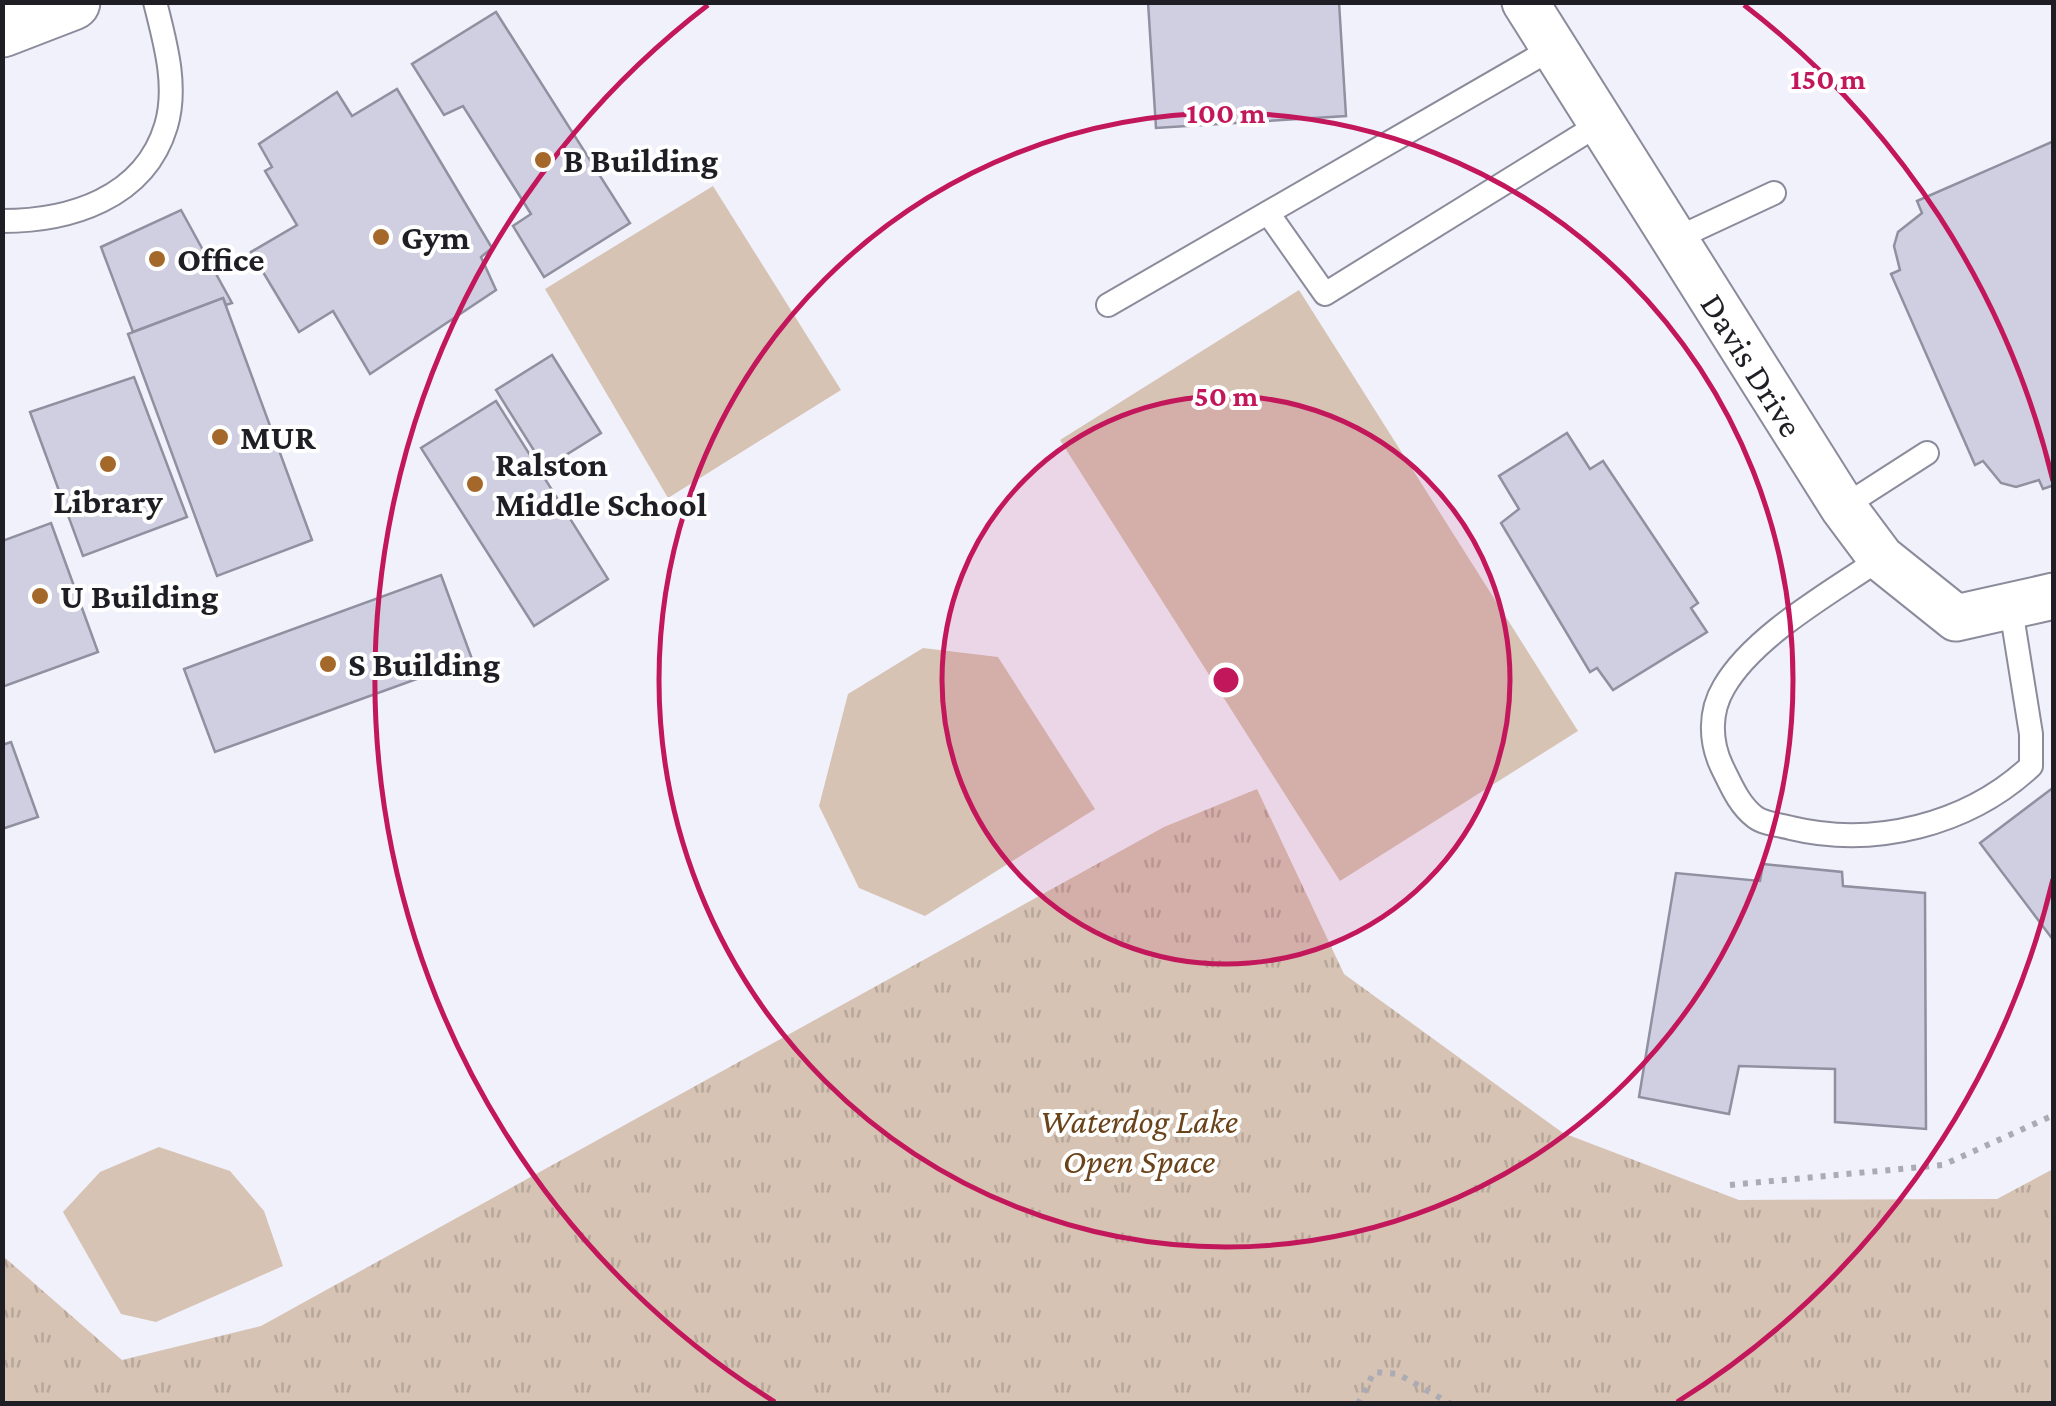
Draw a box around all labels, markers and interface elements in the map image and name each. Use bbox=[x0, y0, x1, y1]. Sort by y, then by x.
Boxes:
text: 150 m bbox=[1790, 62, 1866, 95]
text: 100 m bbox=[1187, 96, 1266, 129]
place label: B Building bbox=[563, 141, 718, 180]
marker: B Building bbox=[532, 149, 554, 171]
place label: Gym bbox=[401, 218, 470, 257]
marker: Gym bbox=[370, 226, 392, 248]
place label: Office bbox=[177, 240, 265, 279]
marker: Office bbox=[146, 248, 168, 270]
street label: Davis Drive bbox=[1692, 287, 1811, 444]
text: 50 m bbox=[1194, 379, 1259, 412]
place label: MUR bbox=[240, 418, 316, 457]
marker: MUR bbox=[209, 426, 231, 448]
place label: Ralston Middle School bbox=[495, 445, 707, 524]
marker: Library bbox=[97, 453, 119, 475]
marker: Ralston Middle School bbox=[464, 473, 486, 495]
place label: Library bbox=[53, 482, 164, 521]
place label: U Building bbox=[60, 577, 219, 616]
marker: U Building bbox=[29, 585, 51, 607]
place label: S Building bbox=[348, 645, 500, 684]
marker: S Building bbox=[317, 653, 339, 675]
centre of rings bbox=[1208, 662, 1244, 698]
park label: Waterdog Lake Open Space bbox=[1040, 1102, 1238, 1181]

